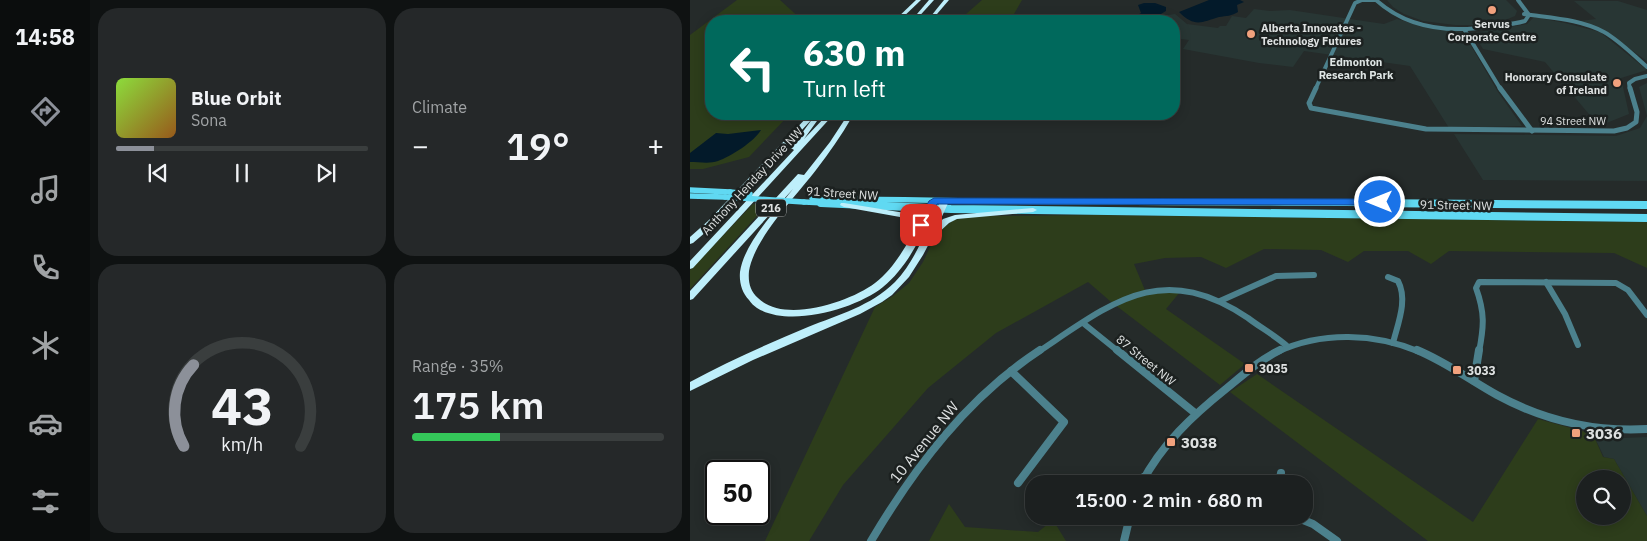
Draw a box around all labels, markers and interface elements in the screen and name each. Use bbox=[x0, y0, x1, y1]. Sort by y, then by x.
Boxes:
marker: Servus Corporate Centre bbox=[1486, 4, 1498, 16]
place label: Servus Corporate Centre bbox=[1448, 17, 1536, 44]
place label: Alberta Innovates - Technology Futures bbox=[1261, 21, 1362, 48]
text: 14:58 bbox=[15, 22, 75, 51]
marker: Alberta Innovates - Technology Futures bbox=[1245, 28, 1257, 40]
text: 630 m bbox=[803, 30, 906, 76]
icon: left bbox=[720, 35, 785, 100]
district label: Edmonton Research Park bbox=[1319, 55, 1394, 82]
place label: Honorary Consulate of Ireland bbox=[1505, 70, 1607, 97]
text: Turn left bbox=[803, 74, 886, 103]
marker: Honorary Consulate of Ireland bbox=[1611, 77, 1623, 89]
text: Blue Orbit bbox=[191, 86, 281, 110]
icon: directions bbox=[28, 94, 63, 129]
text: Climate bbox=[412, 97, 467, 117]
text: Sona bbox=[191, 110, 227, 130]
street label: 94 Street NW bbox=[1540, 114, 1606, 128]
text: 19° bbox=[506, 121, 570, 170]
street label: Anthony Henday Drive NW bbox=[698, 124, 806, 238]
text: − bbox=[412, 127, 429, 164]
text: + bbox=[647, 127, 664, 164]
icon: previous bbox=[144, 159, 172, 187]
icon: pause bbox=[228, 159, 256, 187]
icon: next bbox=[312, 159, 340, 187]
icon: music bbox=[28, 172, 63, 207]
position arrow bbox=[1353, 175, 1405, 227]
street label: 91 Street NW bbox=[805, 183, 879, 203]
street label: 91 Street NW bbox=[1420, 197, 1493, 213]
road number: 216 bbox=[756, 200, 786, 217]
pin bbox=[900, 204, 942, 246]
icon: arrive bbox=[907, 211, 935, 239]
icon: phone bbox=[28, 250, 63, 285]
icon: climate bbox=[28, 328, 63, 363]
street label: 87 Street NW bbox=[1113, 331, 1179, 389]
text: Range · 35% bbox=[412, 356, 504, 376]
place label: 3035 bbox=[1259, 361, 1288, 376]
marker: 3035 bbox=[1243, 362, 1255, 374]
place label: 3033 bbox=[1467, 363, 1496, 378]
marker: 3033 bbox=[1451, 364, 1463, 376]
text: 43 bbox=[211, 372, 273, 439]
text: 175 km bbox=[412, 380, 544, 429]
street label: 10 Avenue NW bbox=[885, 397, 963, 487]
icon: car bbox=[28, 406, 63, 441]
place label: 3036 bbox=[1586, 424, 1622, 443]
marker: 3036 bbox=[1570, 427, 1582, 439]
text: km/h bbox=[221, 433, 263, 456]
place label: 3038 bbox=[1181, 433, 1217, 452]
marker: 3038 bbox=[1165, 436, 1177, 448]
speed limit sign: 50 bbox=[705, 460, 770, 525]
map controls bbox=[1576, 470, 1631, 525]
button: search bbox=[1576, 470, 1631, 525]
icon: filters bbox=[28, 484, 63, 519]
text: 15:00 · 2 min · 680 m bbox=[1075, 488, 1263, 512]

